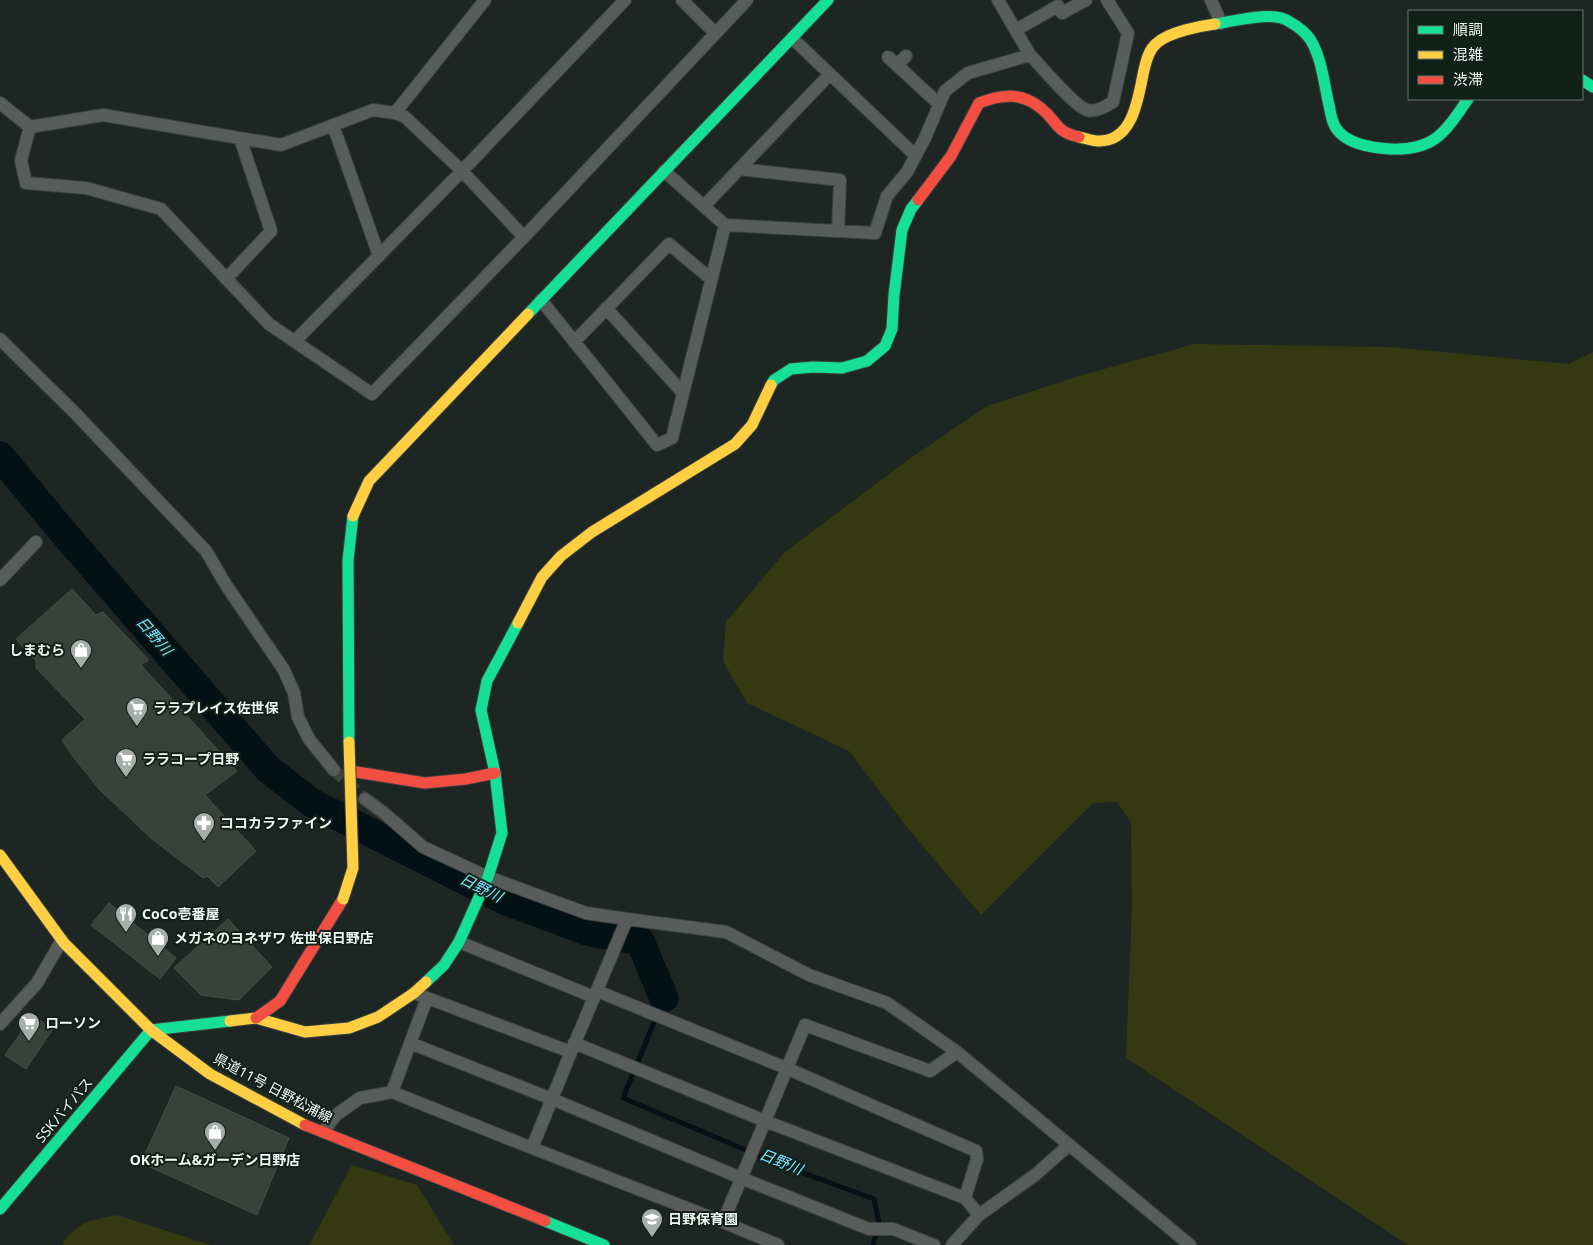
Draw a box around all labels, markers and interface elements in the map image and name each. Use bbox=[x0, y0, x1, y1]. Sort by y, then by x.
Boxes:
legend bbox=[1408, 10, 1583, 100]
text: 順調 bbox=[1453, 19, 1483, 39]
text: 混雑 bbox=[1453, 44, 1483, 64]
text: 渋滞 bbox=[1453, 69, 1483, 89]
water label: 日野川 bbox=[132, 612, 178, 660]
shop icon: しまむら bbox=[69, 638, 93, 669]
place label: しまむら bbox=[9, 640, 65, 659]
supermarket icon: ララプレイス佐世保 bbox=[125, 696, 149, 727]
place label: ララプレイス佐世保 bbox=[153, 698, 279, 717]
supermarket icon: ララコープ日野 bbox=[114, 747, 138, 778]
place label: ララコープ日野 bbox=[142, 749, 239, 768]
pharmacy icon: ココカラファイン bbox=[192, 811, 216, 842]
place label: ココカラファイン bbox=[220, 813, 332, 832]
water label: 日野川 bbox=[457, 868, 508, 907]
restaurant icon: CoCo壱番屋 bbox=[114, 902, 138, 933]
place label: CoCo壱番屋 bbox=[142, 904, 219, 923]
shop icon: メガネのヨネザワ 佐世保日野店 bbox=[146, 926, 170, 957]
place label: メガネのヨネザワ 佐世保日野店 bbox=[174, 928, 374, 947]
supermarket icon: ローソン bbox=[17, 1011, 41, 1042]
place label: ローソン bbox=[45, 1013, 101, 1032]
street label: 県道11号 日野松浦線 bbox=[211, 1048, 336, 1127]
street label: SSKバイパス bbox=[31, 1073, 97, 1146]
shop icon: OKホーム&ガーデン日野店 bbox=[203, 1120, 227, 1151]
water label: 日野川 bbox=[757, 1143, 808, 1180]
place label: OKホーム&ガーデン日野店 bbox=[130, 1150, 300, 1169]
school or university icon: 日野保育園 bbox=[640, 1207, 664, 1238]
place label: 日野保育園 bbox=[668, 1209, 738, 1228]

